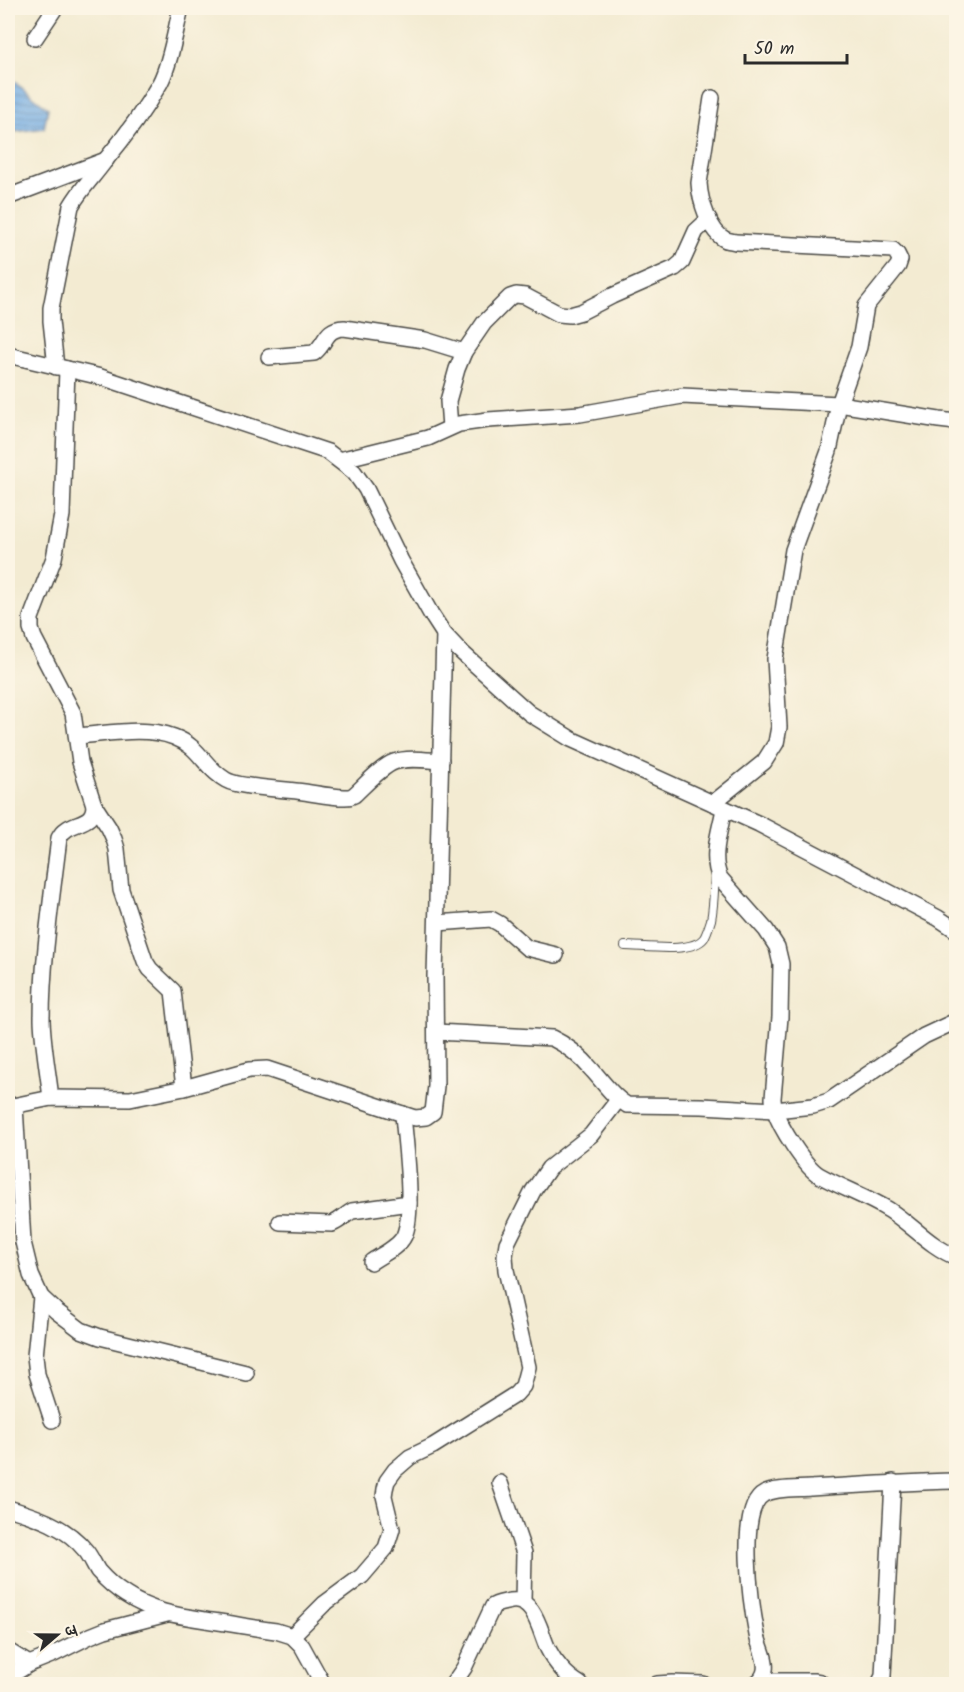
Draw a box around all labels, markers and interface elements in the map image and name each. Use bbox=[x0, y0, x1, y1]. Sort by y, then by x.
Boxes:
scale bar bbox=[745, 27, 847, 65]
text: 50 m bbox=[754, 35, 794, 64]
north arrow bbox=[27, 1605, 87, 1665]
text: उ bbox=[56, 1621, 84, 1642]

